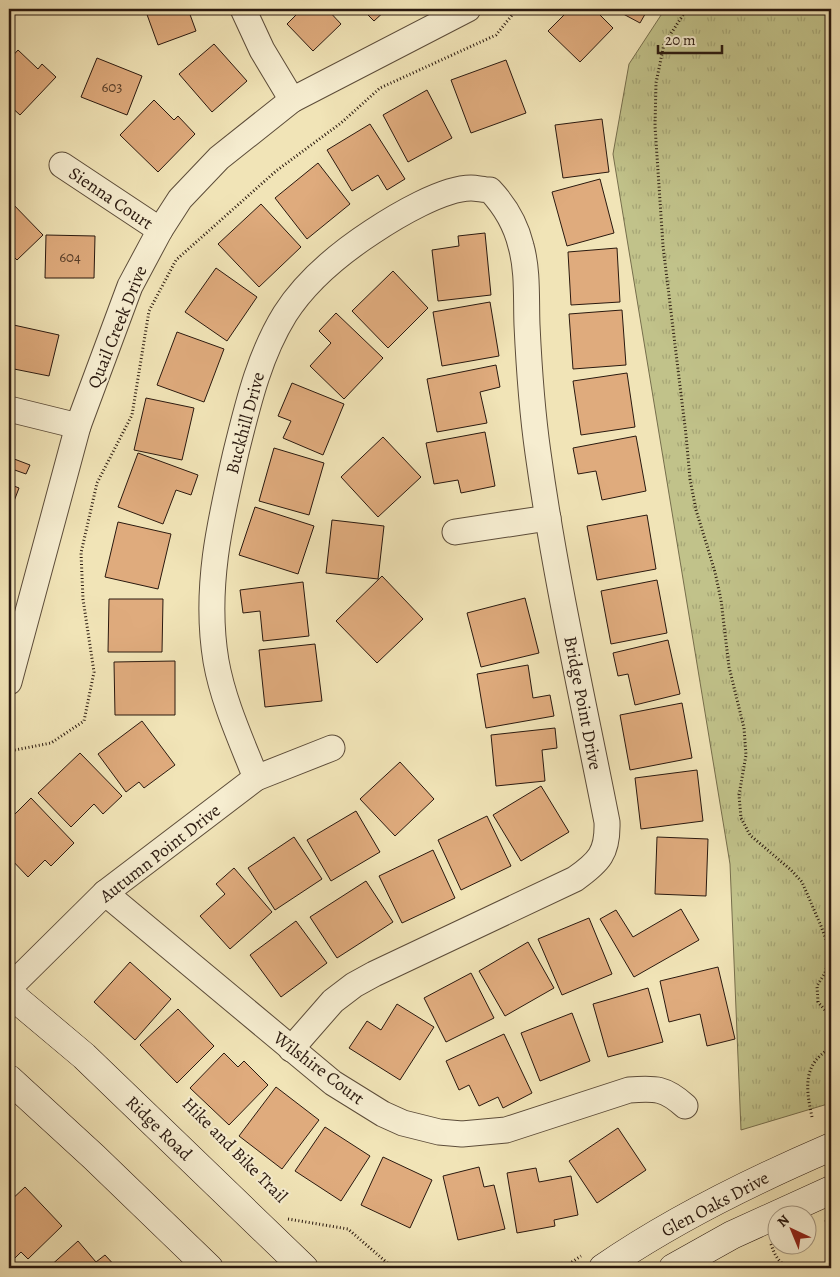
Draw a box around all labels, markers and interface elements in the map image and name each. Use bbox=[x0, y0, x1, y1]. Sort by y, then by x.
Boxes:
scale bar bbox=[658, 22, 721, 54]
text: 20 m bbox=[665, 30, 696, 50]
house number: 603 bbox=[101, 77, 123, 97]
street label: Sienna Court bbox=[64, 161, 158, 235]
house number: 604 bbox=[59, 247, 81, 267]
street label: Quail Creek Drive bbox=[81, 262, 153, 392]
street label: Buckhill Drive bbox=[220, 369, 270, 477]
street label: Bridge Point Drive bbox=[558, 634, 608, 772]
street label: Autumn Point Drive bbox=[94, 798, 225, 908]
street label: Wilshire Court bbox=[268, 1025, 369, 1110]
street label: Ridge Road bbox=[121, 1090, 198, 1166]
street label: Hike and Bike Trail bbox=[177, 1092, 293, 1208]
street label: Glen Oaks Drive bbox=[657, 1166, 773, 1242]
north arrow bbox=[768, 1204, 818, 1254]
text: N bbox=[773, 1211, 794, 1231]

